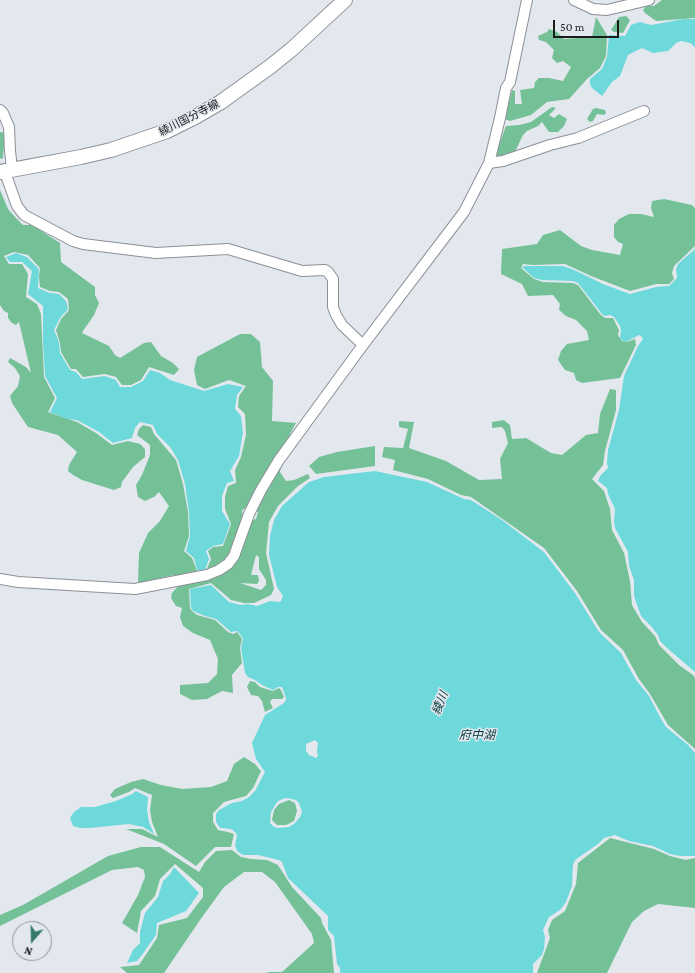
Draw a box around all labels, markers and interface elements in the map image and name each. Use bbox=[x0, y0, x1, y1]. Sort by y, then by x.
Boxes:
scale bar bbox=[555, 12, 621, 38]
text: 50 m bbox=[560, 20, 584, 34]
street label: 綾川国分寺線 bbox=[157, 97, 221, 139]
water label: 綾川 bbox=[429, 689, 451, 717]
water label: 府中湖 bbox=[459, 728, 495, 742]
north arrow bbox=[12, 921, 52, 961]
text: N bbox=[23, 944, 34, 958]

